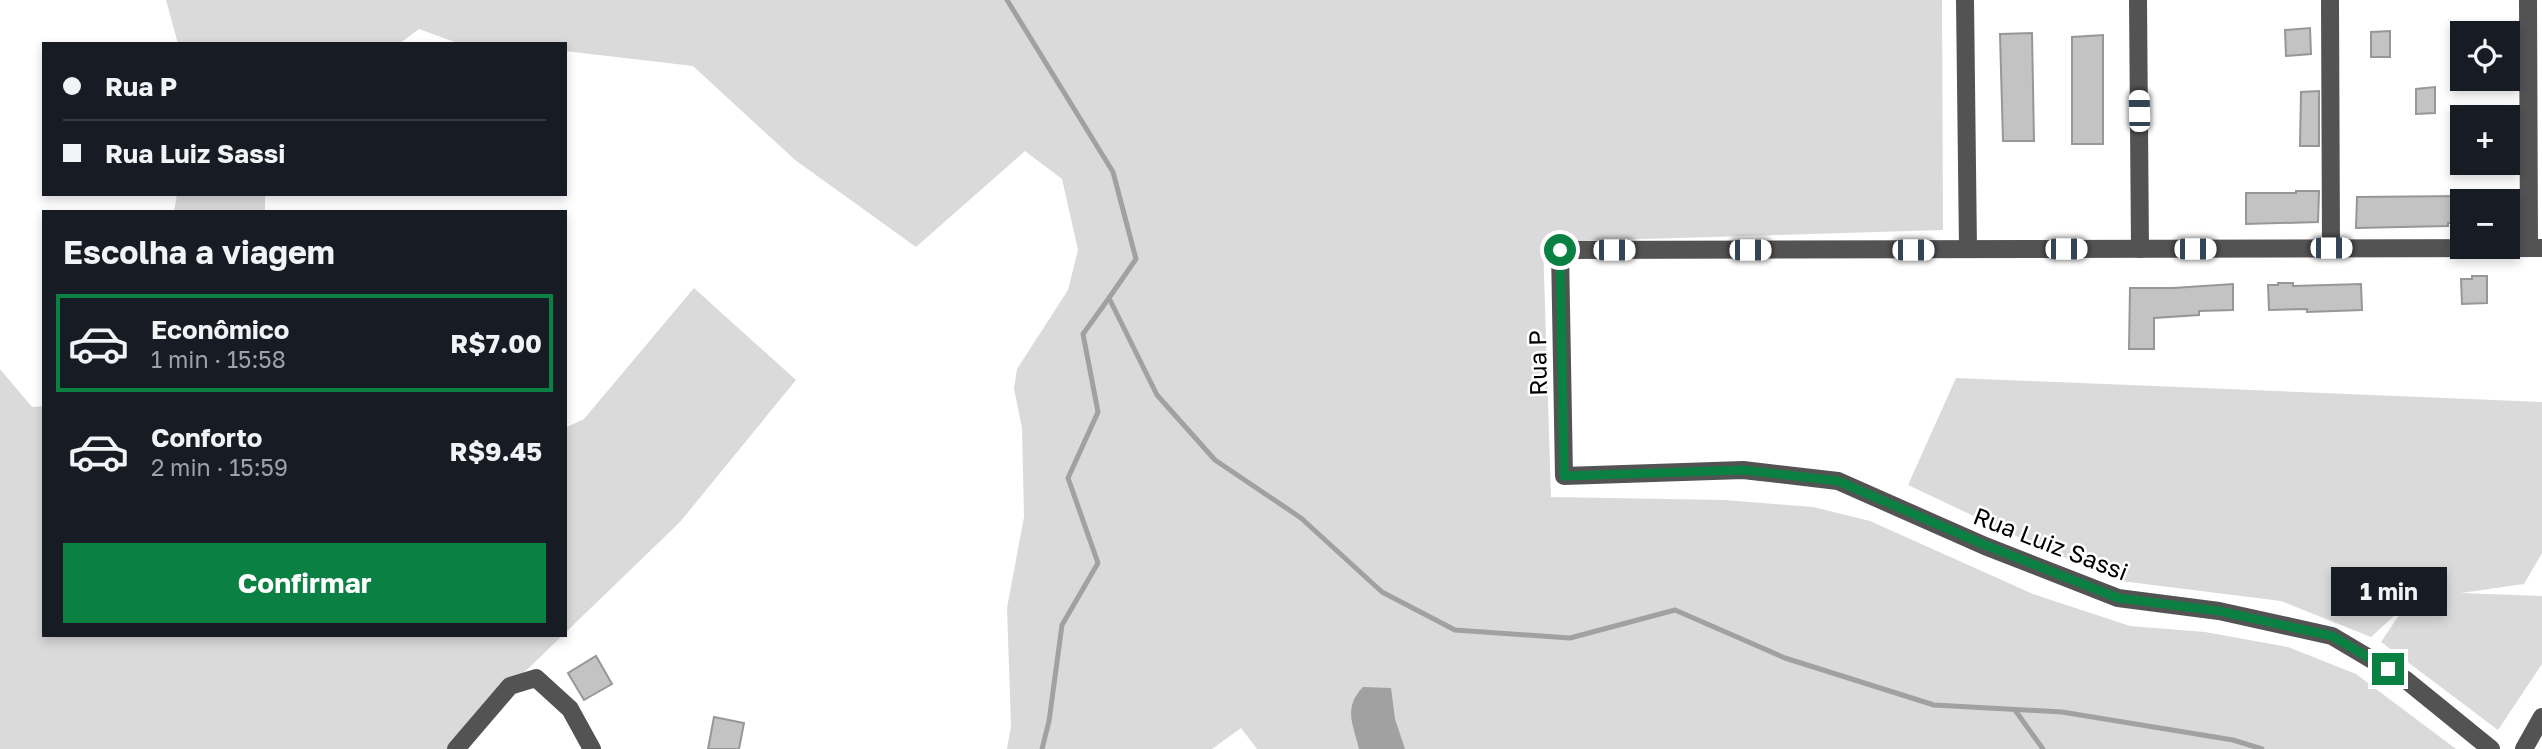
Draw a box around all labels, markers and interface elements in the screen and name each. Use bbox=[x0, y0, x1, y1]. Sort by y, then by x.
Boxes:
map controls bbox=[2450, 21, 2520, 259]
button: locate bbox=[2450, 21, 2520, 91]
text: Rua P bbox=[105, 71, 177, 102]
car bbox=[2129, 90, 2150, 132]
button: + bbox=[2450, 105, 2520, 175]
text: Rua Luiz Sassi bbox=[105, 138, 285, 169]
button: − bbox=[2450, 189, 2520, 259]
text: Escolha a viagem bbox=[63, 233, 335, 271]
route start bbox=[1544, 234, 1576, 266]
car bbox=[2311, 238, 2353, 259]
car bbox=[2046, 239, 2088, 260]
car bbox=[2175, 239, 2217, 260]
car bbox=[1594, 240, 1636, 261]
car bbox=[1730, 240, 1772, 261]
car bbox=[1893, 240, 1935, 261]
icon: car bbox=[67, 312, 130, 375]
text: Econômico bbox=[151, 314, 289, 345]
text: R$7.00 bbox=[450, 328, 542, 359]
street label: Rua P bbox=[1522, 330, 1552, 396]
text: 1 min · 15:58 bbox=[151, 345, 286, 373]
icon: car bbox=[67, 420, 130, 483]
text: Conforto bbox=[151, 422, 262, 453]
text: R$9.45 bbox=[450, 436, 542, 467]
text: 2 min · 15:59 bbox=[151, 453, 288, 481]
street label: Rua Luiz Sassi bbox=[1970, 500, 2132, 586]
button: Confirmar bbox=[63, 543, 546, 623]
callout: 1 min bbox=[2330, 568, 2446, 616]
text: 1 min bbox=[2360, 577, 2418, 605]
route end bbox=[2372, 653, 2404, 685]

